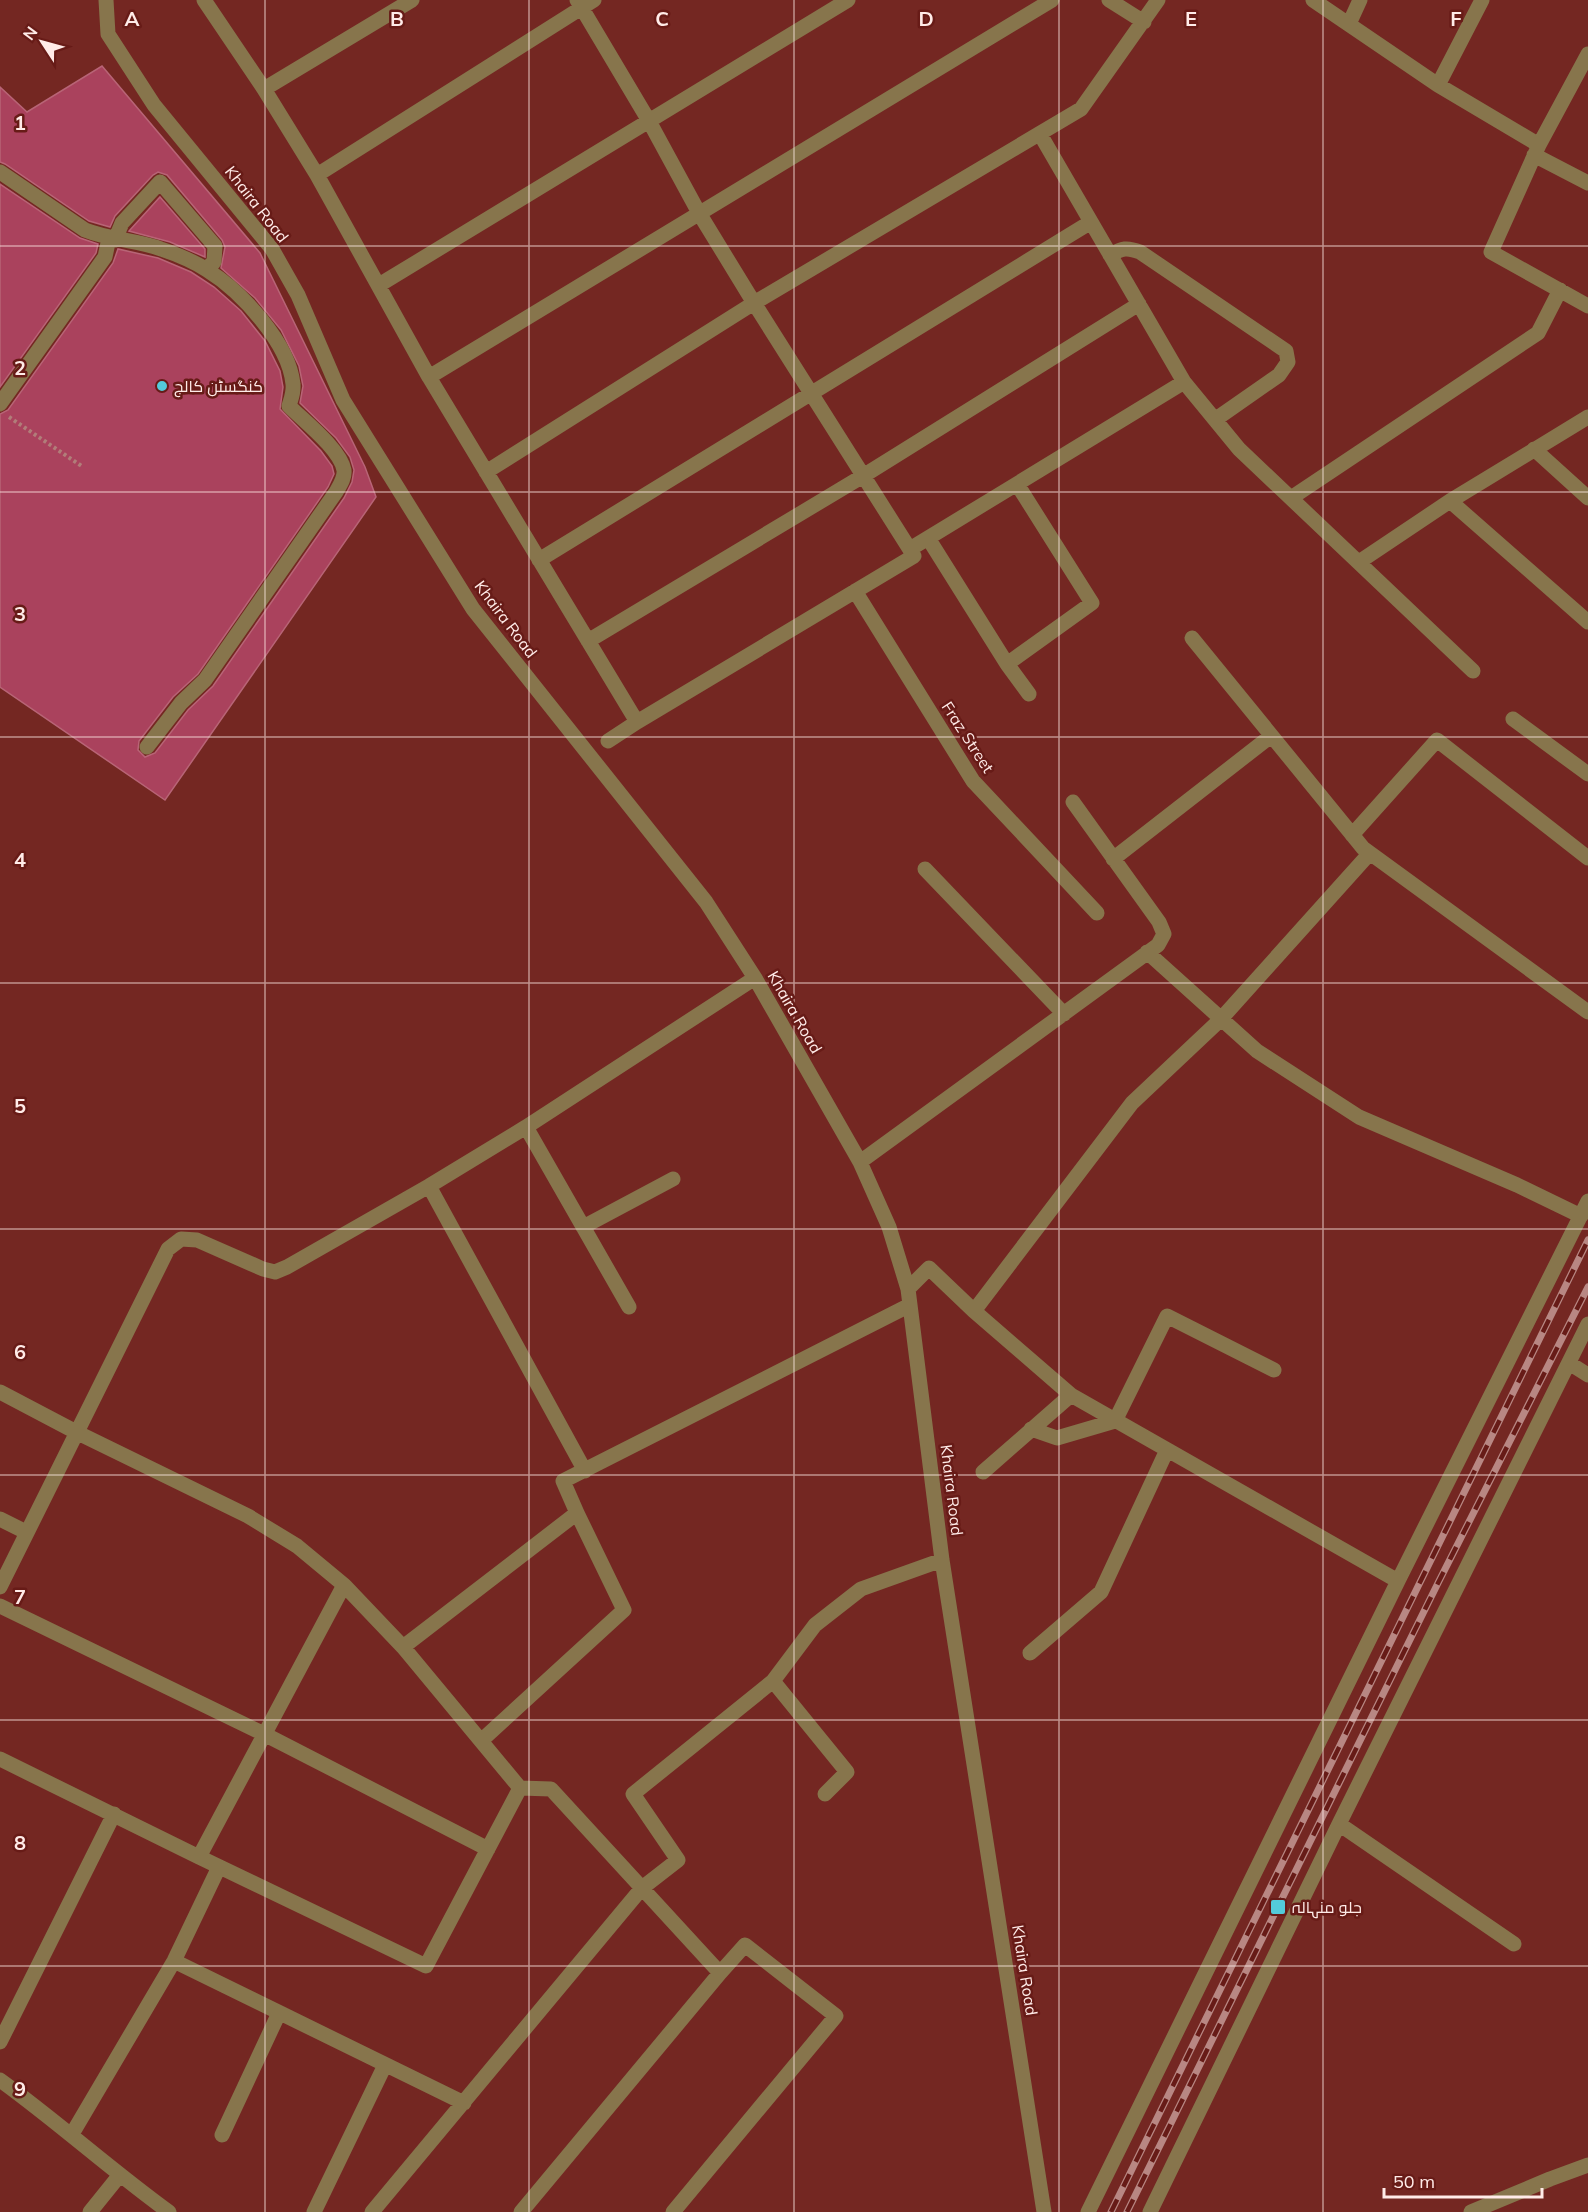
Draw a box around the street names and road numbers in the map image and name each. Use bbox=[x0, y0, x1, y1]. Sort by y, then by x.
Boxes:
street label: Khaira Road bbox=[221, 162, 293, 246]
street label: Khaira Road bbox=[470, 576, 542, 662]
street label: Fraz Street bbox=[938, 698, 999, 777]
street label: Khaira Road bbox=[763, 967, 827, 1057]
street label: Khaira Road bbox=[936, 1443, 968, 1537]
street label: Khaira Road bbox=[1008, 1923, 1042, 2017]

